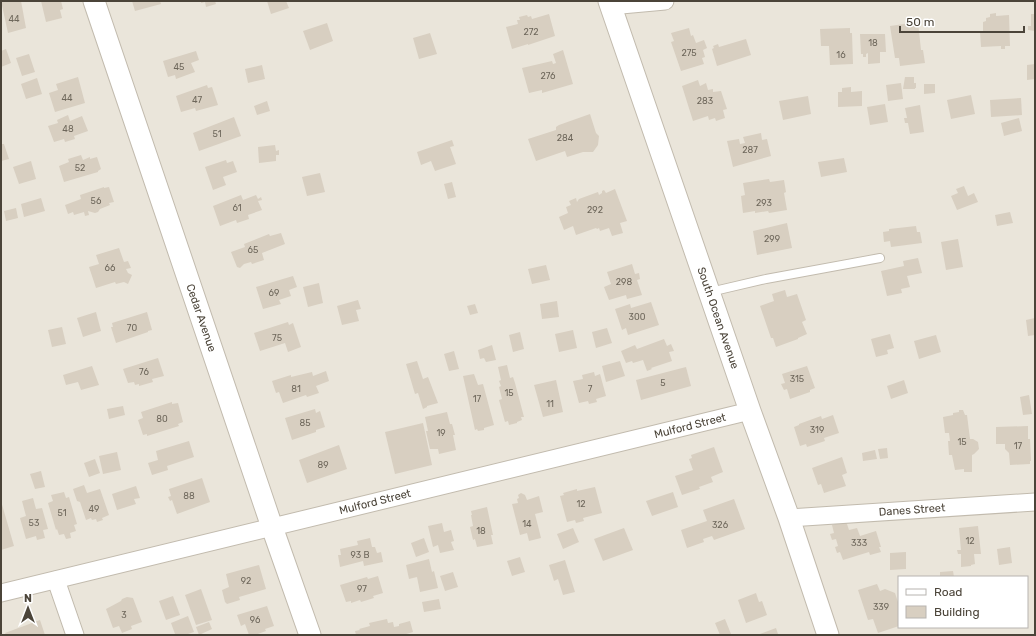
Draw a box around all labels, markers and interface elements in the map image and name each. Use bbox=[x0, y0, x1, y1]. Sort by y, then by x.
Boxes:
scale bar bbox=[900, 8, 1024, 34]
house number: 44 bbox=[8, 14, 20, 24]
text: 50 m bbox=[906, 15, 934, 29]
house number: 272 bbox=[523, 27, 539, 37]
house number: 18 bbox=[868, 38, 878, 48]
house number: 275 bbox=[681, 48, 697, 58]
house number: 16 bbox=[836, 50, 846, 60]
house number: 45 bbox=[174, 62, 184, 72]
house number: 276 bbox=[540, 71, 556, 81]
house number: 44 bbox=[61, 93, 73, 103]
house number: 47 bbox=[192, 95, 202, 105]
house number: 283 bbox=[697, 96, 713, 106]
house number: 48 bbox=[62, 124, 74, 134]
house number: 51 bbox=[212, 129, 222, 139]
house number: 284 bbox=[557, 133, 574, 143]
house number: 287 bbox=[742, 145, 758, 155]
house number: 52 bbox=[75, 163, 85, 173]
house number: 56 bbox=[91, 196, 102, 206]
house number: 293 bbox=[756, 198, 772, 208]
house number: 61 bbox=[232, 203, 242, 213]
house number: 292 bbox=[587, 205, 603, 215]
house number: 299 bbox=[764, 234, 780, 244]
house number: 65 bbox=[248, 245, 258, 255]
house number: 66 bbox=[105, 263, 116, 273]
street label: South Ocean Avenue bbox=[694, 265, 742, 371]
house number: 298 bbox=[616, 277, 632, 287]
street label: Cedar Avenue bbox=[183, 282, 219, 354]
house number: 69 bbox=[269, 288, 279, 298]
house number: 300 bbox=[629, 312, 646, 322]
house number: 70 bbox=[127, 323, 137, 333]
house number: 75 bbox=[272, 333, 282, 343]
house number: 76 bbox=[139, 367, 149, 377]
house number: 315 bbox=[790, 374, 804, 384]
house number: 5 bbox=[660, 378, 666, 388]
house number: 81 bbox=[291, 384, 301, 394]
house number: 7 bbox=[588, 384, 593, 394]
house number: 15 bbox=[504, 388, 514, 398]
house number: 17 bbox=[473, 394, 482, 404]
house number: 11 bbox=[546, 399, 554, 409]
street label: Mulford Street bbox=[653, 411, 728, 441]
house number: 80 bbox=[156, 414, 168, 424]
house number: 85 bbox=[299, 418, 311, 428]
house number: 319 bbox=[810, 425, 824, 435]
house number: 19 bbox=[436, 428, 446, 438]
house number: 15 bbox=[957, 437, 967, 447]
house number: 17 bbox=[1014, 441, 1023, 451]
house number: 89 bbox=[317, 460, 329, 470]
street label: Mulford Street bbox=[338, 487, 413, 517]
house number: 88 bbox=[183, 491, 195, 501]
house number: 12 bbox=[576, 499, 586, 509]
street label: Danes Street bbox=[878, 501, 946, 519]
house number: 49 bbox=[89, 504, 99, 514]
house number: 51 bbox=[57, 508, 67, 518]
house number: 53 bbox=[29, 518, 39, 528]
house number: 14 bbox=[522, 519, 532, 529]
house number: 326 bbox=[712, 520, 729, 530]
house number: 18 bbox=[476, 526, 486, 536]
house number: 12 bbox=[965, 536, 975, 546]
house number: 333 bbox=[851, 538, 867, 548]
house number: 93 B bbox=[351, 550, 369, 560]
house number: 92 bbox=[241, 576, 251, 586]
legend bbox=[898, 576, 1028, 628]
house number: 97 bbox=[357, 584, 367, 594]
text: Road bbox=[934, 585, 962, 599]
north arrow bbox=[8, 588, 48, 628]
text: N bbox=[24, 592, 32, 605]
house number: 339 bbox=[873, 602, 889, 612]
text: Building bbox=[934, 605, 980, 619]
house number: 3 bbox=[121, 610, 127, 620]
house number: 96 bbox=[250, 615, 261, 625]

